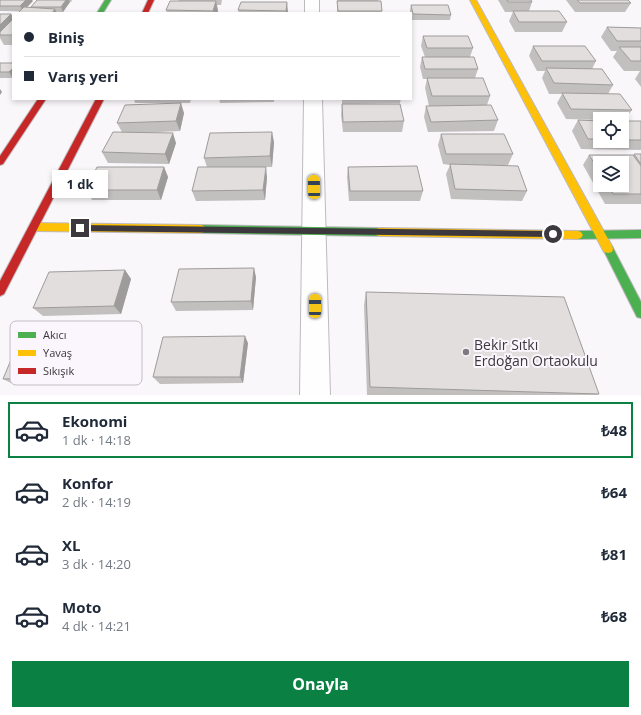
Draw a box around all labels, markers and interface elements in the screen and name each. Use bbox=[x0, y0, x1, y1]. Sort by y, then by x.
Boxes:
text: Biniş bbox=[48, 27, 85, 47]
text: Varış yeri bbox=[48, 66, 118, 86]
map controls bbox=[593, 112, 629, 192]
button: locate bbox=[593, 112, 629, 148]
button: layers bbox=[593, 156, 629, 192]
callout: 1 dk bbox=[52, 170, 108, 198]
text: 1 dk bbox=[66, 175, 94, 193]
car bbox=[308, 175, 320, 199]
route end bbox=[71, 219, 89, 237]
route start bbox=[544, 225, 562, 243]
car bbox=[309, 294, 321, 318]
legend bbox=[10, 321, 142, 385]
text: Akıcı bbox=[43, 327, 67, 342]
place label: Bekir Sıtkı Erdoğan Ortaokulu bbox=[474, 335, 598, 370]
text: Yavaş bbox=[43, 345, 72, 360]
marker: Bekir Sıtkı Erdoğan Ortaokulu bbox=[461, 347, 471, 357]
text: Sıkışık bbox=[43, 363, 74, 378]
text: Ekonomi bbox=[62, 411, 127, 431]
icon: car bbox=[14, 412, 50, 448]
text: ₺48 bbox=[601, 420, 627, 440]
text: 1 dk · 14:18 bbox=[62, 431, 131, 449]
text: Konfor bbox=[62, 473, 113, 493]
icon: car bbox=[14, 474, 50, 510]
text: ₺64 bbox=[601, 482, 627, 502]
text: 2 dk · 14:19 bbox=[62, 493, 131, 511]
text: XL bbox=[62, 535, 80, 555]
icon: car bbox=[14, 536, 50, 572]
text: ₺81 bbox=[601, 544, 627, 564]
text: 3 dk · 14:20 bbox=[62, 555, 131, 573]
text: Moto bbox=[62, 597, 101, 617]
icon: car bbox=[14, 598, 50, 634]
text: ₺68 bbox=[601, 606, 627, 626]
text: 4 dk · 14:21 bbox=[62, 617, 131, 635]
button: Onayla bbox=[12, 661, 629, 707]

